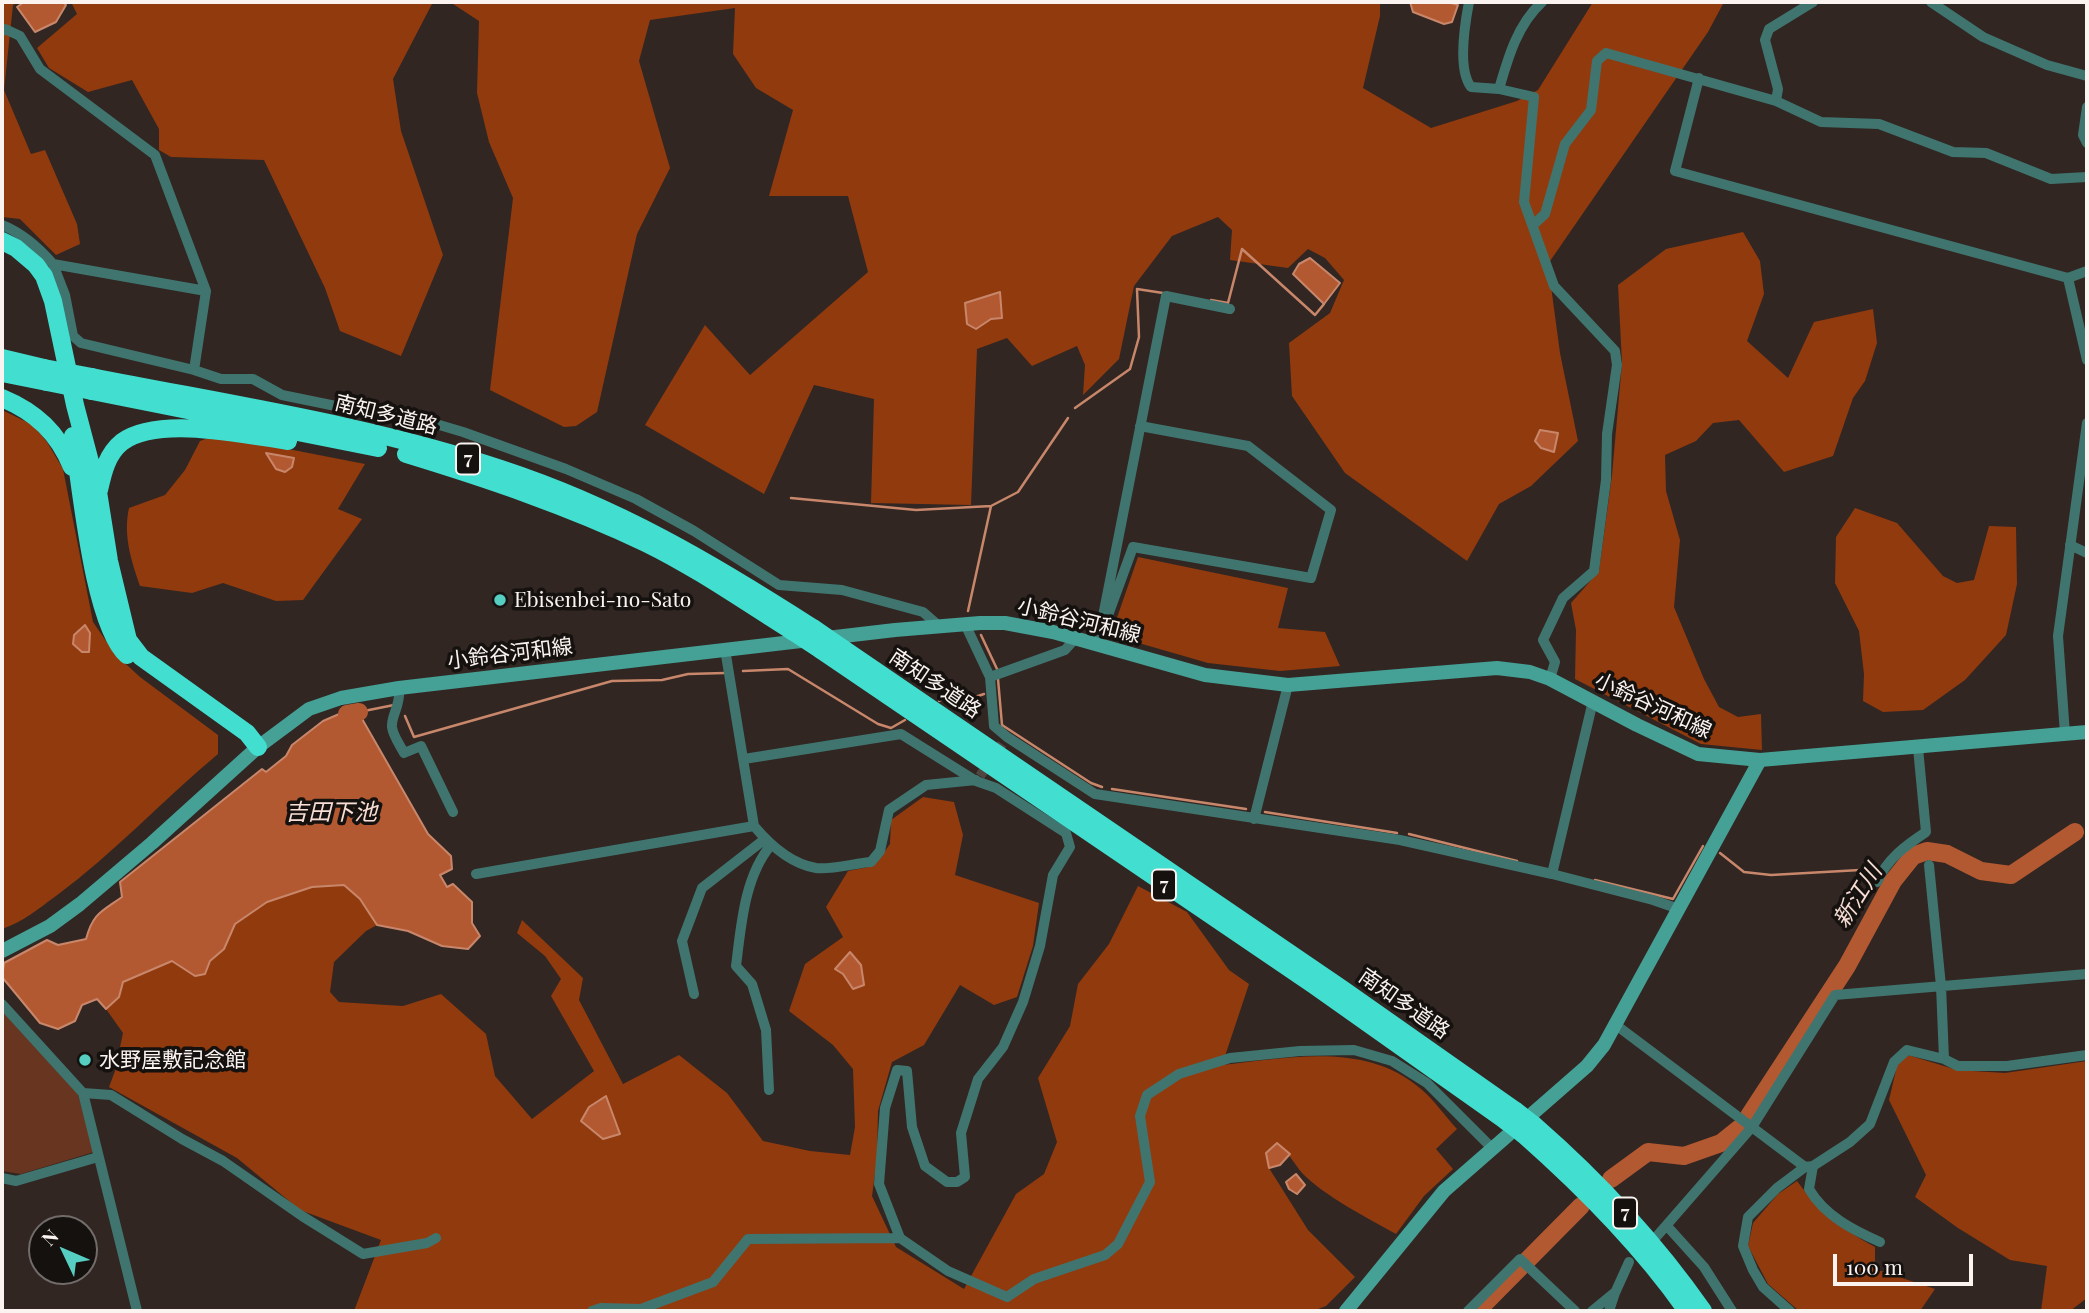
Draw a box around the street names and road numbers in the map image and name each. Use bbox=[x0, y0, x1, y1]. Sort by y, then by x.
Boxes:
street label: 南知多道路 bbox=[332, 390, 440, 440]
road number: 7 bbox=[456, 444, 480, 474]
street label: 小鈴谷河和線 bbox=[1015, 594, 1143, 648]
street label: 小鈴谷河和線 bbox=[446, 634, 574, 674]
street label: 南知多道路 bbox=[884, 644, 986, 724]
street label: 小鈴谷河和線 bbox=[1591, 668, 1715, 744]
road number: 7 bbox=[1152, 870, 1176, 900]
street label: 南知多道路 bbox=[1354, 964, 1454, 1044]
road number: 7 bbox=[1613, 1198, 1637, 1228]

